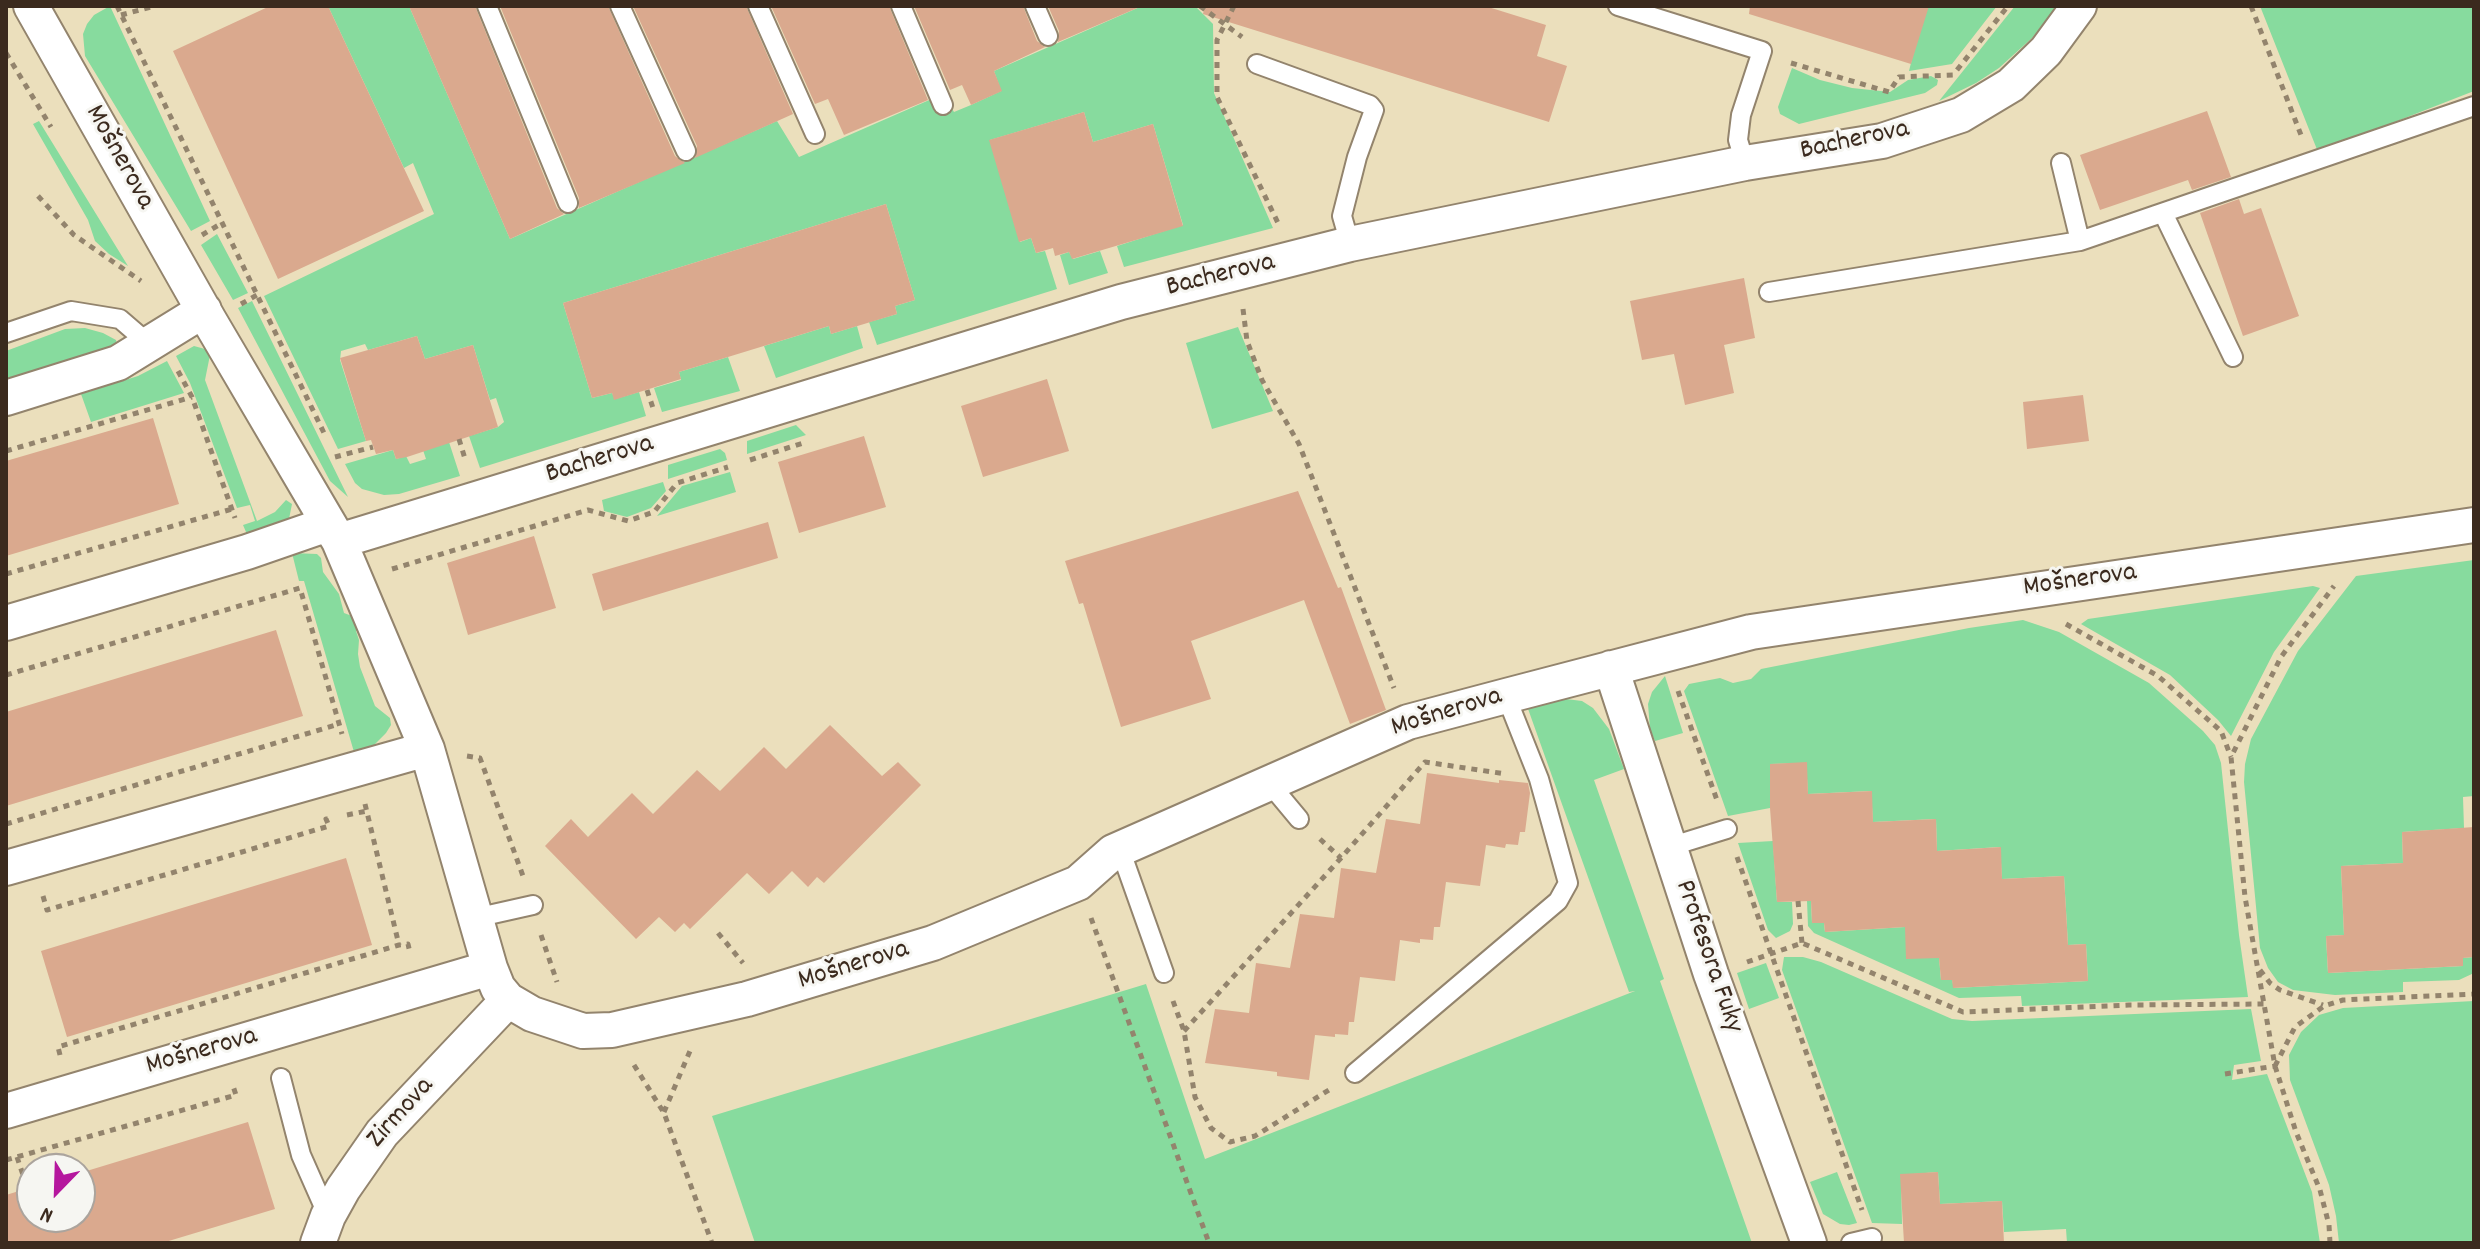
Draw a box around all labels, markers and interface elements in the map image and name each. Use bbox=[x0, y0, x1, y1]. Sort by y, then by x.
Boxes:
street label: Mošnerova bbox=[76, 100, 160, 216]
street label: Bacherova bbox=[1797, 114, 1913, 170]
street label: Bacherova bbox=[1163, 247, 1279, 307]
street label: Bacherova bbox=[542, 429, 658, 493]
street label: Mošnerova bbox=[2021, 557, 2139, 607]
street label: Mošnerova bbox=[1388, 681, 1506, 747]
street label: Profesora Fuky bbox=[1665, 876, 1749, 1038]
street label: Mošnerova bbox=[795, 934, 913, 1000]
street label: Mošnerova bbox=[143, 1021, 261, 1085]
street label: Zirmova bbox=[361, 1071, 443, 1157]
north arrow bbox=[16, 1153, 96, 1233]
text: N bbox=[36, 1197, 58, 1230]

